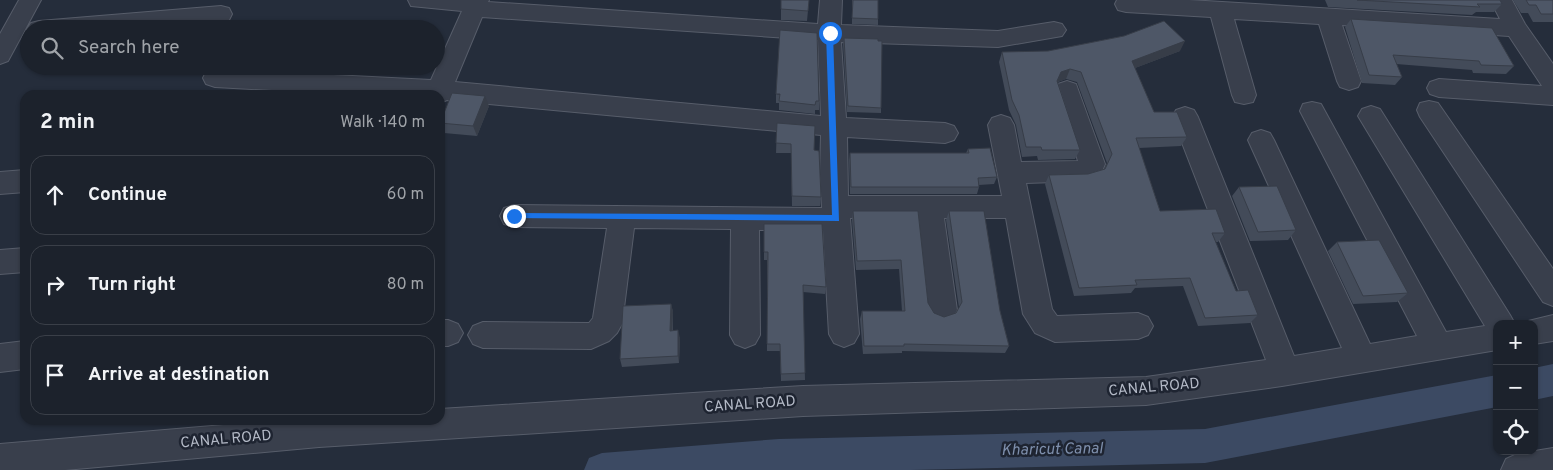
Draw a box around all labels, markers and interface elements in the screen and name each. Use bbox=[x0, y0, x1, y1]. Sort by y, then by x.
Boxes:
search box bbox=[20, 20, 445, 75]
route start bbox=[819, 22, 842, 45]
icon: search bbox=[38, 34, 66, 62]
text: Search here bbox=[78, 36, 180, 60]
text: 2 min bbox=[40, 109, 95, 136]
text: Walk · 140 m bbox=[340, 113, 425, 133]
icon: ahead bbox=[41, 181, 69, 209]
text: Continue bbox=[88, 183, 167, 207]
text: 60 m bbox=[387, 185, 424, 205]
route end bbox=[503, 205, 526, 228]
icon: right bbox=[41, 271, 69, 299]
text: Turn right bbox=[88, 273, 176, 297]
text: 80 m bbox=[387, 275, 424, 295]
map controls bbox=[1493, 320, 1538, 455]
button: + bbox=[1493, 320, 1538, 365]
icon: arrive bbox=[41, 361, 69, 389]
text: Arrive at destination bbox=[88, 363, 269, 387]
button: − bbox=[1493, 365, 1538, 410]
street label: CANAL ROAD bbox=[1108, 375, 1200, 401]
street label: CANAL ROAD bbox=[704, 392, 796, 418]
button: locate bbox=[1493, 410, 1538, 455]
street label: CANAL ROAD bbox=[180, 427, 272, 453]
water label: Kharicut Canal bbox=[1001, 439, 1104, 461]

